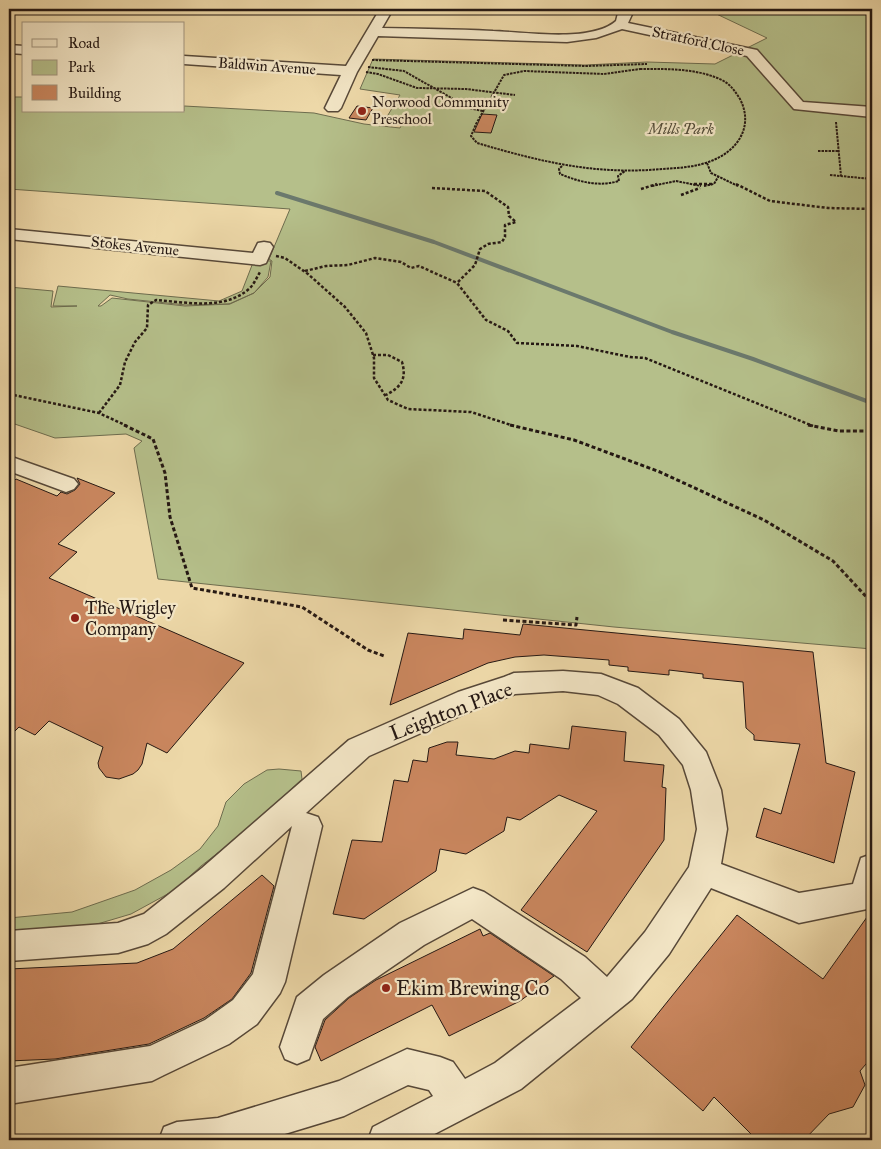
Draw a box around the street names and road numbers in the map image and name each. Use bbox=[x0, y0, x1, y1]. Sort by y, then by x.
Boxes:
street label: Stratford Close bbox=[650, 22, 746, 60]
street label: Baldwin Avenue bbox=[217, 54, 317, 78]
street label: Stokes Avenue bbox=[90, 232, 180, 260]
street label: Leighton Place bbox=[386, 676, 516, 746]

